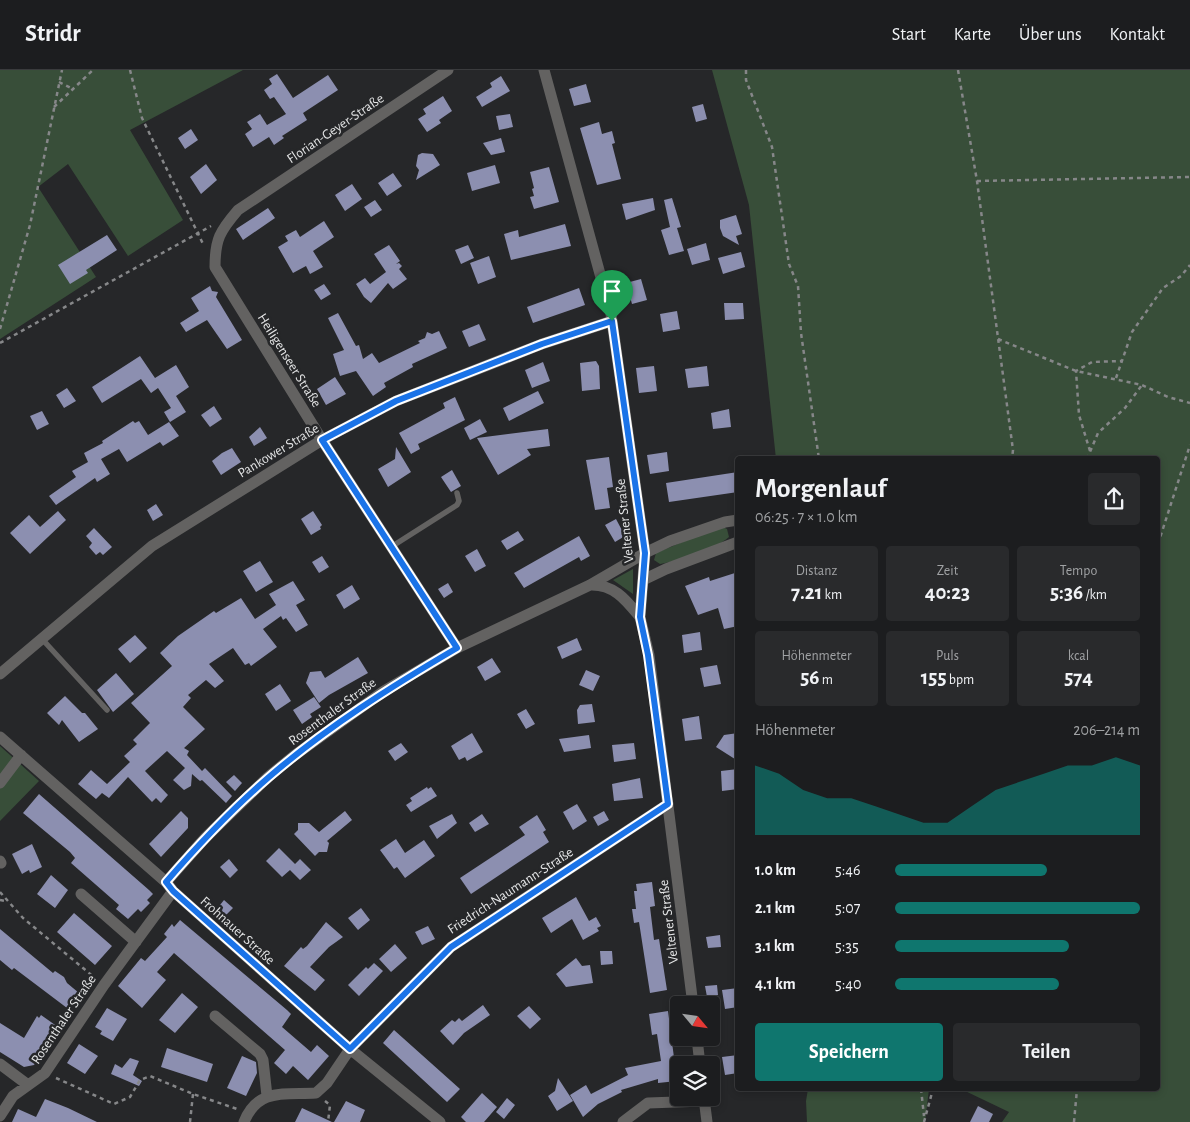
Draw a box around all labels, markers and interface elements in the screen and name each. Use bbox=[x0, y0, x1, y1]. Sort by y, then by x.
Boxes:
text: Stridr bbox=[25, 22, 81, 46]
text: Start bbox=[892, 26, 926, 44]
text: Karte bbox=[954, 26, 991, 44]
text: Über uns bbox=[1019, 26, 1082, 44]
text: Kontakt bbox=[1110, 26, 1165, 44]
street label: Florian-Geyer-Straße bbox=[285, 91, 386, 166]
pin bbox=[591, 270, 633, 321]
icon: arrive bbox=[598, 277, 626, 305]
street label: Heiligenseer Straße bbox=[255, 311, 324, 410]
street label: Pankower Straße bbox=[235, 421, 322, 481]
button: share bbox=[1088, 473, 1140, 525]
text: Morgenlauf bbox=[755, 475, 886, 503]
street label: Veltener Straße bbox=[614, 478, 636, 564]
text: 06:25 · 7 × 1.0 km bbox=[755, 509, 858, 525]
text: Distanz bbox=[796, 564, 837, 578]
text: Zeit bbox=[937, 564, 958, 578]
text: Tempo bbox=[1060, 564, 1097, 578]
text: 7.21 bbox=[791, 582, 822, 603]
text: 40:23 bbox=[925, 582, 970, 603]
text: 5:36 bbox=[1050, 582, 1083, 603]
text: km bbox=[822, 588, 842, 602]
text: /km bbox=[1083, 588, 1107, 602]
text: Höhenmeter bbox=[782, 649, 851, 663]
text: Puls bbox=[936, 649, 959, 663]
text: kcal bbox=[1068, 649, 1089, 663]
text: 56 bbox=[800, 667, 819, 688]
text: 155 bbox=[921, 667, 947, 688]
text: 574 bbox=[1064, 667, 1093, 688]
text: m bbox=[819, 673, 833, 687]
text: bpm bbox=[947, 673, 974, 687]
street label: Rosenthaler Straße bbox=[286, 676, 379, 748]
text: Höhenmeter bbox=[755, 722, 835, 738]
text: 206–214 m bbox=[1073, 722, 1140, 738]
street label: Friedrich-Naumann-Straße bbox=[445, 845, 576, 937]
text: 1.0 km bbox=[755, 862, 796, 878]
text: 5:46 bbox=[835, 862, 861, 878]
street label: Veltener Straße bbox=[657, 879, 681, 965]
street label: Frohnauer Straße bbox=[198, 894, 277, 968]
text: 2.1 km bbox=[755, 900, 795, 916]
text: 5:07 bbox=[835, 900, 860, 916]
text: 3.1 km bbox=[755, 938, 795, 954]
text: 5:35 bbox=[835, 938, 859, 954]
street label: Rosenthaler Straße bbox=[29, 972, 99, 1067]
text: 4.1 km bbox=[755, 976, 796, 992]
text: 5:40 bbox=[835, 976, 862, 992]
north arrow bbox=[670, 996, 720, 1046]
map controls bbox=[670, 996, 720, 1106]
button: Speichern bbox=[755, 1023, 943, 1081]
button: Teilen bbox=[953, 1023, 1140, 1081]
button: layers bbox=[670, 1056, 720, 1106]

